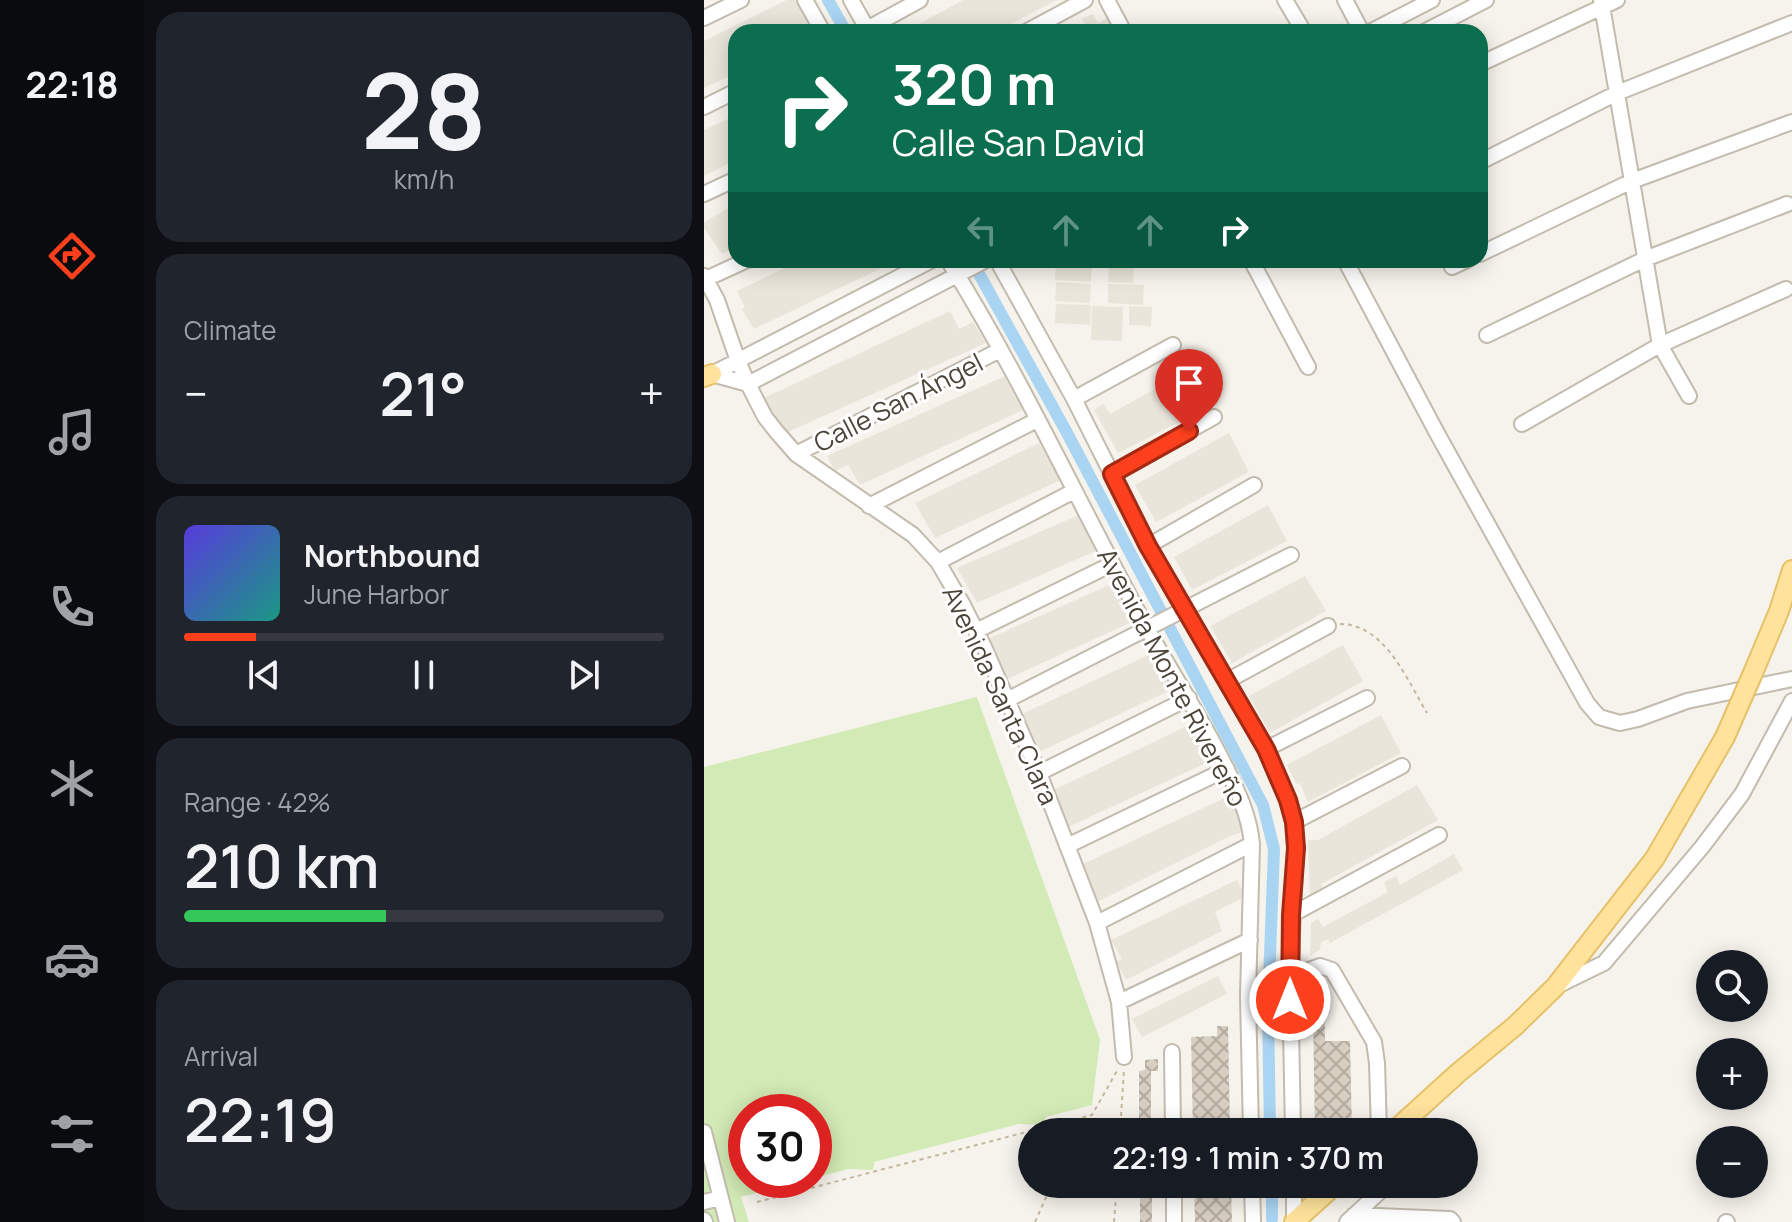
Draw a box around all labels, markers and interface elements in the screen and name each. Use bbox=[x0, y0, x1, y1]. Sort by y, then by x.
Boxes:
text: 28 bbox=[361, 38, 487, 180]
text: 320 m bbox=[892, 45, 1056, 122]
icon: right bbox=[760, 56, 864, 160]
text: 22:18 bbox=[25, 60, 119, 109]
text: Calle San David bbox=[892, 118, 1145, 167]
text: km/h bbox=[394, 161, 454, 197]
icon: left bbox=[960, 208, 1004, 252]
icon: ahead bbox=[1044, 208, 1088, 252]
icon: ahead bbox=[1128, 208, 1172, 252]
icon: right bbox=[1212, 208, 1256, 252]
icon: directions bbox=[44, 228, 100, 284]
text: Climate bbox=[184, 312, 276, 348]
street label: Calle San Ángel bbox=[807, 344, 989, 460]
pin bbox=[1155, 349, 1223, 431]
text: 21° bbox=[379, 352, 467, 434]
icon: arrive bbox=[1167, 361, 1211, 405]
text: − bbox=[184, 363, 208, 423]
text: + bbox=[639, 363, 664, 423]
icon: music bbox=[44, 404, 100, 460]
text: Northbound bbox=[304, 535, 481, 576]
street label: Avenida Monte Rivereño bbox=[1090, 541, 1256, 813]
text: June Harbor bbox=[304, 576, 449, 612]
icon: phone bbox=[44, 579, 100, 635]
street label: Avenida Santa Clara bbox=[934, 580, 1068, 810]
icon: previous bbox=[242, 653, 286, 697]
icon: pause bbox=[402, 653, 446, 697]
icon: next bbox=[562, 653, 606, 697]
icon: climate bbox=[44, 755, 100, 811]
text: Range · 42% bbox=[184, 784, 331, 820]
text: 210 km bbox=[184, 824, 379, 906]
icon: car bbox=[44, 931, 100, 987]
map controls bbox=[1696, 950, 1768, 1198]
button: search bbox=[1696, 950, 1768, 1022]
position arrow bbox=[1248, 958, 1332, 1042]
text: Arrival bbox=[184, 1038, 258, 1074]
button: + bbox=[1696, 1038, 1768, 1110]
text: 22:19 bbox=[184, 1078, 337, 1160]
speed limit sign: 30 bbox=[728, 1094, 832, 1198]
icon: filters bbox=[44, 1106, 100, 1162]
button: − bbox=[1696, 1126, 1768, 1198]
text: 22:19 · 1 min · 370 m bbox=[1112, 1137, 1384, 1178]

